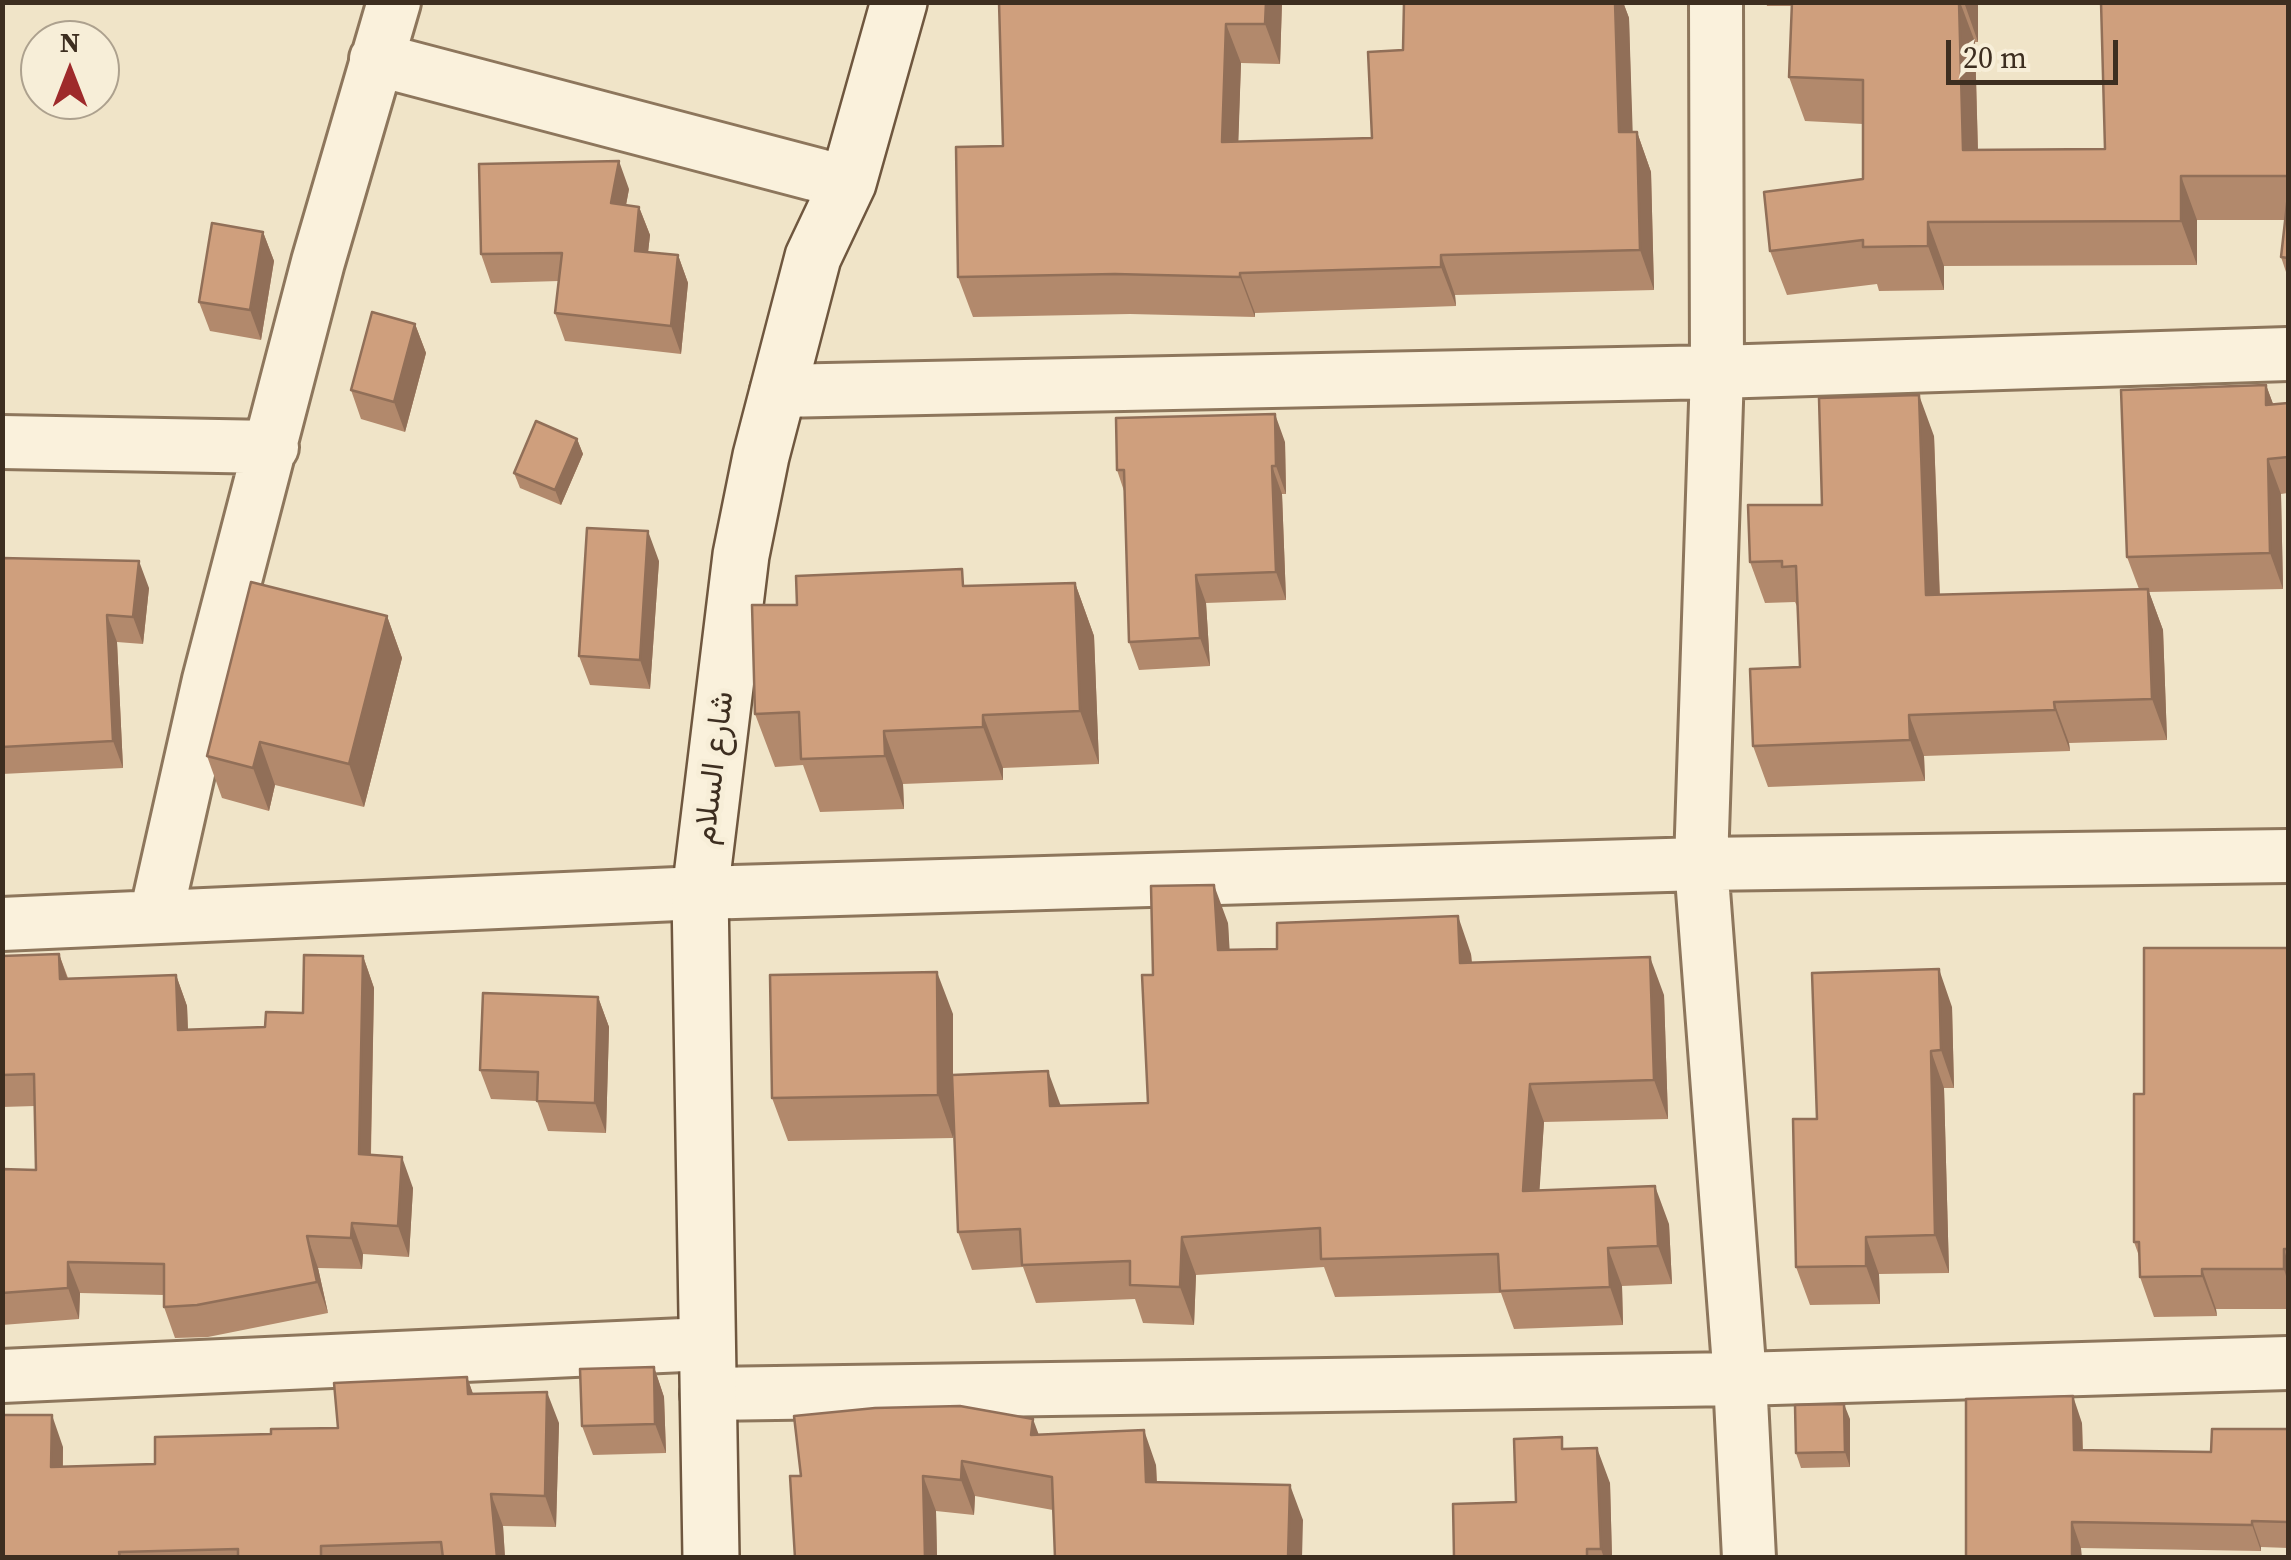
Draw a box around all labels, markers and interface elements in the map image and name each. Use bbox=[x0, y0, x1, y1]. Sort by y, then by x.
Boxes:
north arrow bbox=[20, 20, 120, 120]
scale bar bbox=[1951, 20, 2124, 82]
text: N bbox=[60, 23, 80, 61]
text: 20 m bbox=[1963, 37, 2027, 78]
street label: شارع السلام bbox=[687, 689, 743, 847]

